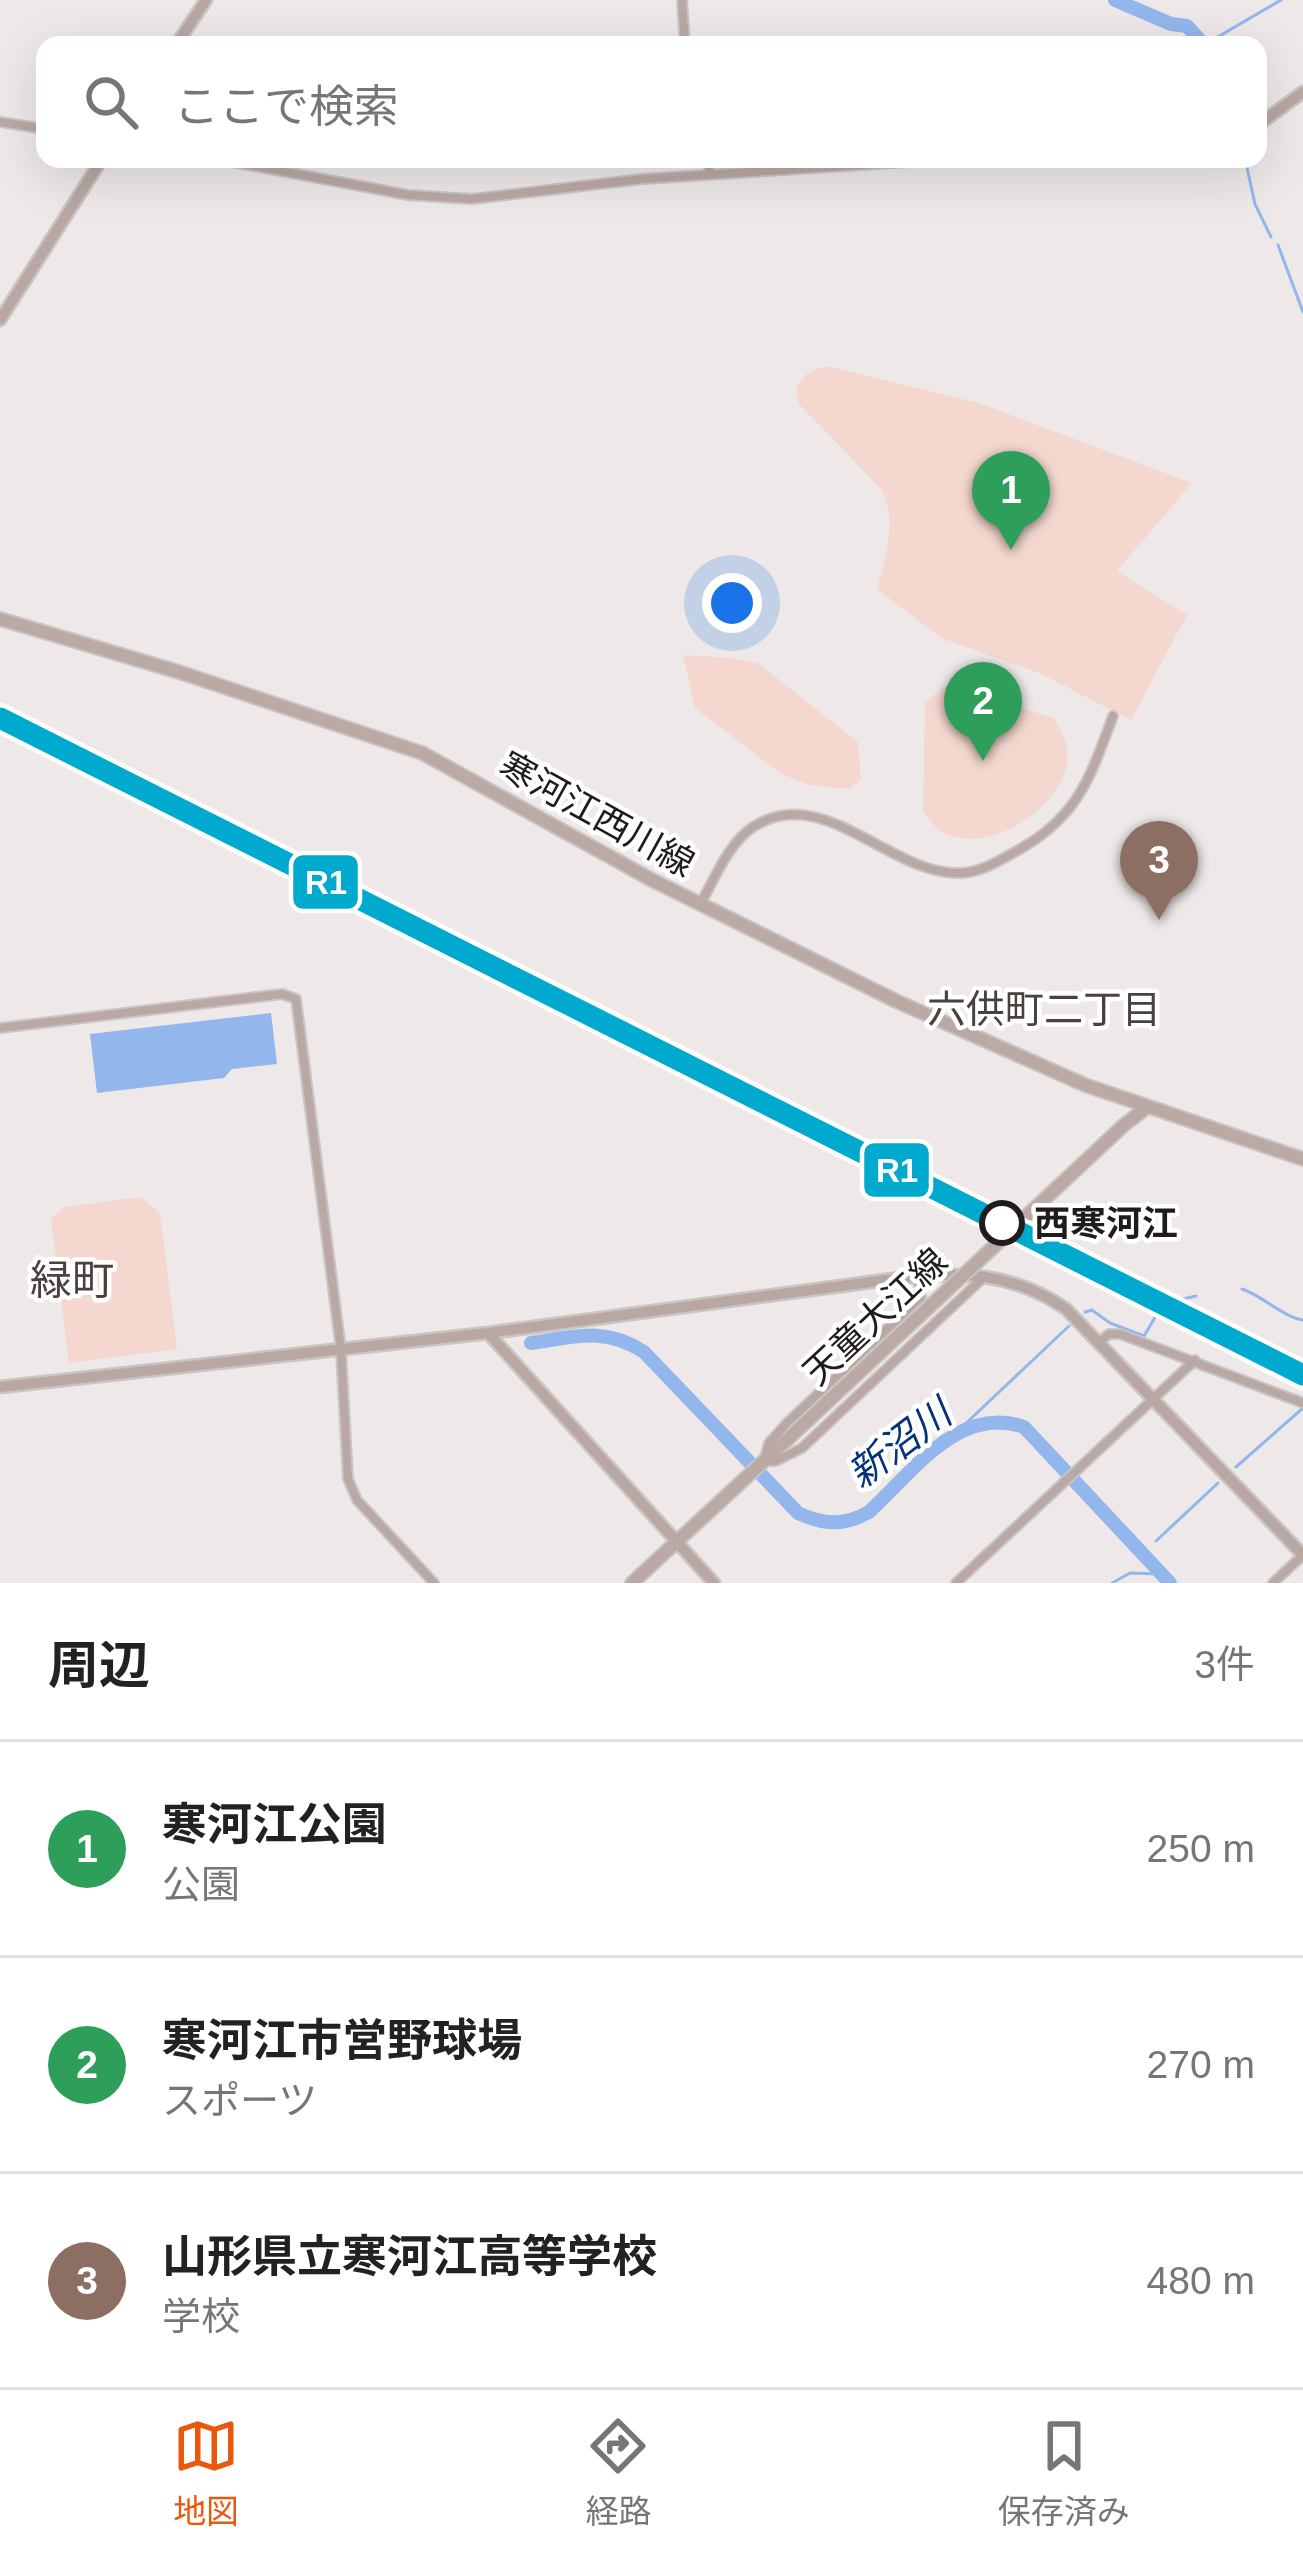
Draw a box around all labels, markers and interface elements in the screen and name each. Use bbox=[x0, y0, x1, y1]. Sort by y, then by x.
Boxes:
search box bbox=[36, 36, 1267, 168]
icon: search bbox=[78, 69, 144, 135]
text: ここで検索 bbox=[174, 81, 399, 132]
pin: 1 bbox=[972, 451, 1050, 550]
your location bbox=[702, 573, 762, 633]
pin: 2 bbox=[944, 662, 1022, 761]
street label: 寒河江西川線 bbox=[492, 744, 701, 885]
pin: 3 bbox=[1120, 821, 1198, 920]
line badge: R1 bbox=[291, 853, 360, 911]
text: R1 bbox=[305, 864, 347, 901]
district label: 六供町二丁目 bbox=[927, 988, 1161, 1031]
line badge: R1 bbox=[862, 1141, 931, 1199]
text: R1 bbox=[876, 1152, 918, 1189]
marker: 西寒河江 bbox=[981, 1202, 1023, 1244]
place label: 西寒河江 bbox=[1034, 1203, 1178, 1244]
street label: 天童大江線 bbox=[796, 1240, 955, 1393]
district label: 緑町 bbox=[30, 1257, 114, 1304]
water label: 新沼川 bbox=[840, 1389, 962, 1496]
text: 周辺 bbox=[48, 1637, 150, 1694]
text: 3件 bbox=[1194, 1643, 1255, 1686]
text: 寒河江公園 bbox=[162, 1799, 387, 1850]
text: 1 bbox=[76, 1827, 98, 1870]
text: 250 m bbox=[1147, 1827, 1255, 1870]
text: 公園 bbox=[162, 1863, 240, 1906]
text: 寒河江市営野球場 bbox=[162, 2015, 522, 2066]
text: 2 bbox=[76, 2043, 98, 2086]
text: 270 m bbox=[1147, 2043, 1255, 2086]
text: スポーツ bbox=[162, 2079, 317, 2122]
text: 山形県立寒河江高等学校 bbox=[162, 2231, 657, 2282]
text: 3 bbox=[76, 2259, 98, 2302]
text: 480 m bbox=[1147, 2259, 1255, 2302]
text: 学校 bbox=[162, 2295, 240, 2338]
tab: 地図 bbox=[173, 2413, 239, 2533]
tab: 経路 bbox=[585, 2413, 651, 2533]
tab: 保存済み bbox=[998, 2413, 1130, 2533]

